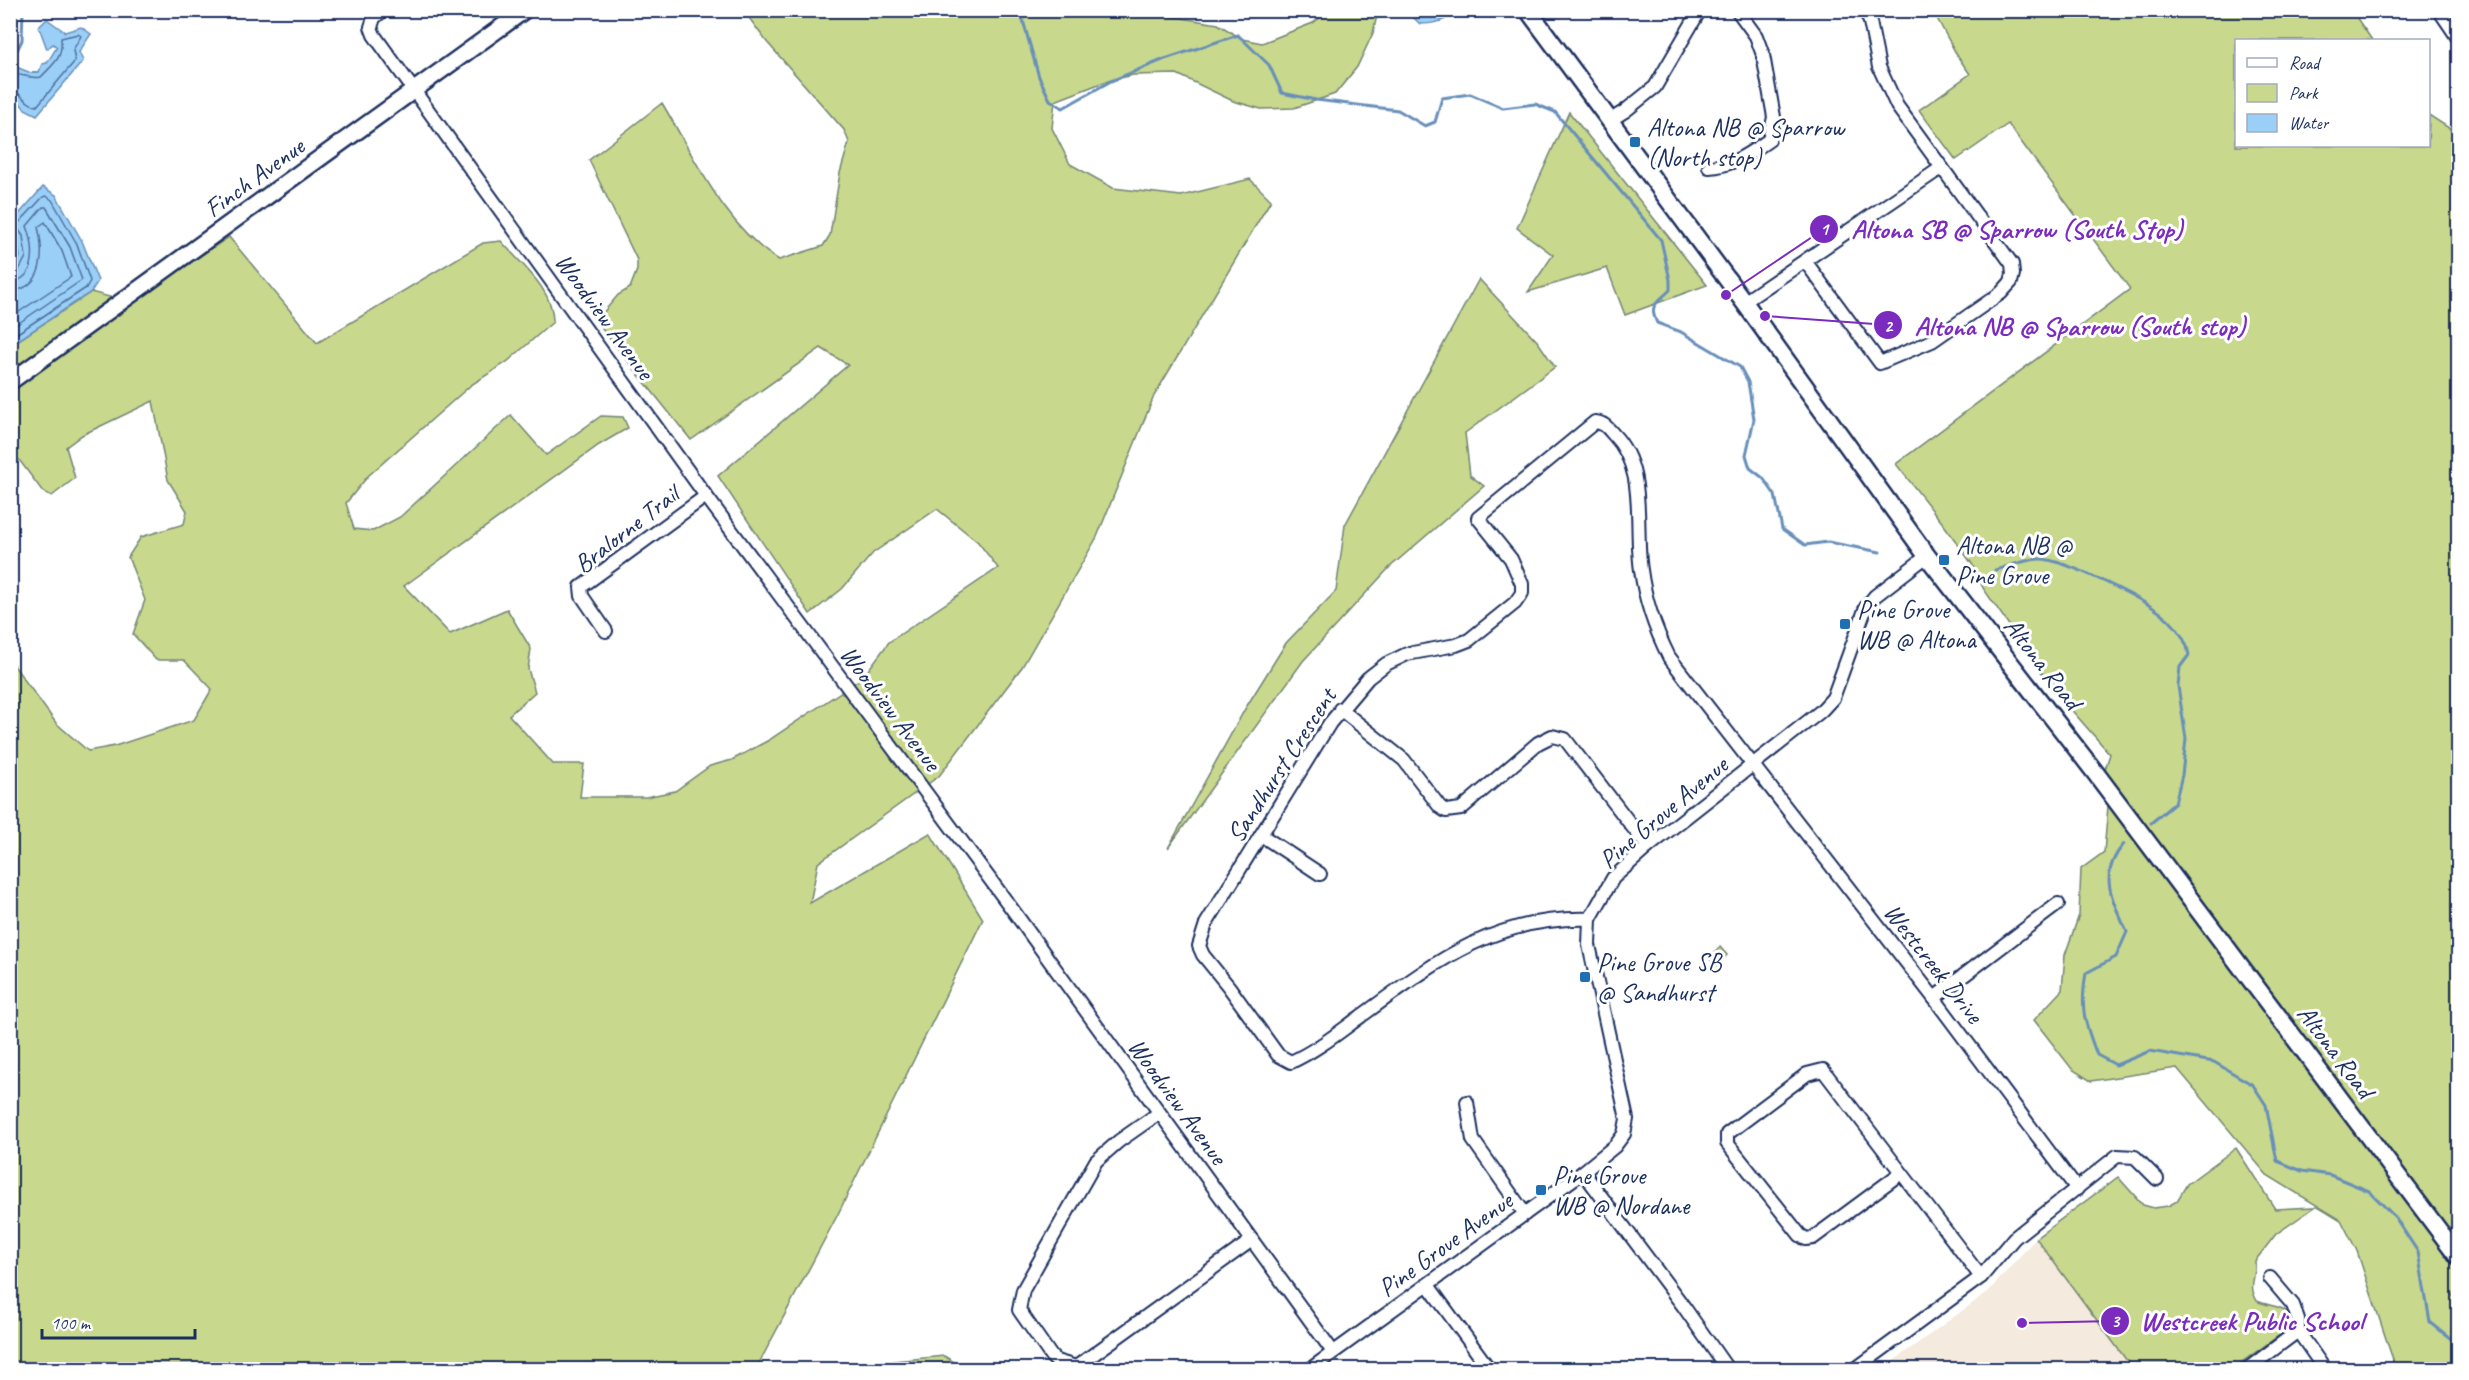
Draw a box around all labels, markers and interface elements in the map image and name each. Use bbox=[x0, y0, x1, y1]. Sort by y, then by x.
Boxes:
legend bbox=[2235, 39, 2430, 147]
text: Road bbox=[2289, 52, 2322, 74]
text: Park bbox=[2289, 82, 2319, 104]
place label: Altona NB @ Sparrow (North stop) bbox=[1647, 111, 1847, 174]
text: Water bbox=[2289, 112, 2330, 134]
street label: Finch Avenue bbox=[198, 129, 312, 225]
marker: Altona NB @ Sparrow (North stop) bbox=[1628, 135, 1642, 149]
callout: Altona SB @ Sparrow (South Stop) bbox=[1809, 206, 2195, 251]
text: Altona SB @ Sparrow (South Stop) bbox=[1851, 212, 2185, 246]
text: 1 bbox=[1820, 218, 1830, 240]
street label: Woodview Avenue bbox=[548, 246, 663, 388]
callout: Altona NB @ Sparrow (South stop) bbox=[1873, 303, 2258, 348]
text: Altona NB @ Sparrow (South stop) bbox=[1915, 309, 2248, 343]
text: 2 bbox=[1884, 315, 1894, 337]
street label: Bralorne Trail bbox=[567, 475, 689, 581]
place label: Altona NB @ Pine Grove bbox=[1956, 529, 2074, 592]
marker: Altona NB @ Pine Grove bbox=[1937, 553, 1951, 567]
place label: Pine Grove WB @ Altona bbox=[1857, 593, 1977, 656]
street label: Altona Road bbox=[1996, 611, 2091, 719]
marker: Pine Grove WB @ Altona bbox=[1838, 617, 1852, 631]
street label: Woodview Avenue bbox=[833, 639, 950, 780]
street label: Sandhurst Crescent bbox=[1219, 680, 1345, 849]
street label: Pine Grove Avenue bbox=[1592, 747, 1736, 876]
street label: Westcreek Drive bbox=[1877, 897, 1992, 1031]
place label: Pine Grove SB @ Sandhurst bbox=[1597, 946, 1723, 1009]
marker: Pine Grove SB @ Sandhurst bbox=[1578, 970, 1592, 984]
street label: Altona Road bbox=[2290, 998, 2384, 1107]
street label: Woodview Avenue bbox=[1121, 1031, 1236, 1173]
place label: Pine Grove WB @ Nordane bbox=[1553, 1159, 1691, 1222]
street label: Pine Grove Avenue bbox=[1372, 1183, 1521, 1304]
marker: Pine Grove WB @ Nordane bbox=[1534, 1183, 1548, 1197]
callout: Westcreek Public School bbox=[2100, 1298, 2375, 1343]
scale bar bbox=[42, 1302, 195, 1340]
text: Westcreek Public School bbox=[2141, 1304, 2369, 1338]
text: 3 bbox=[2111, 1310, 2121, 1332]
text: 100 m bbox=[51, 1312, 92, 1334]

